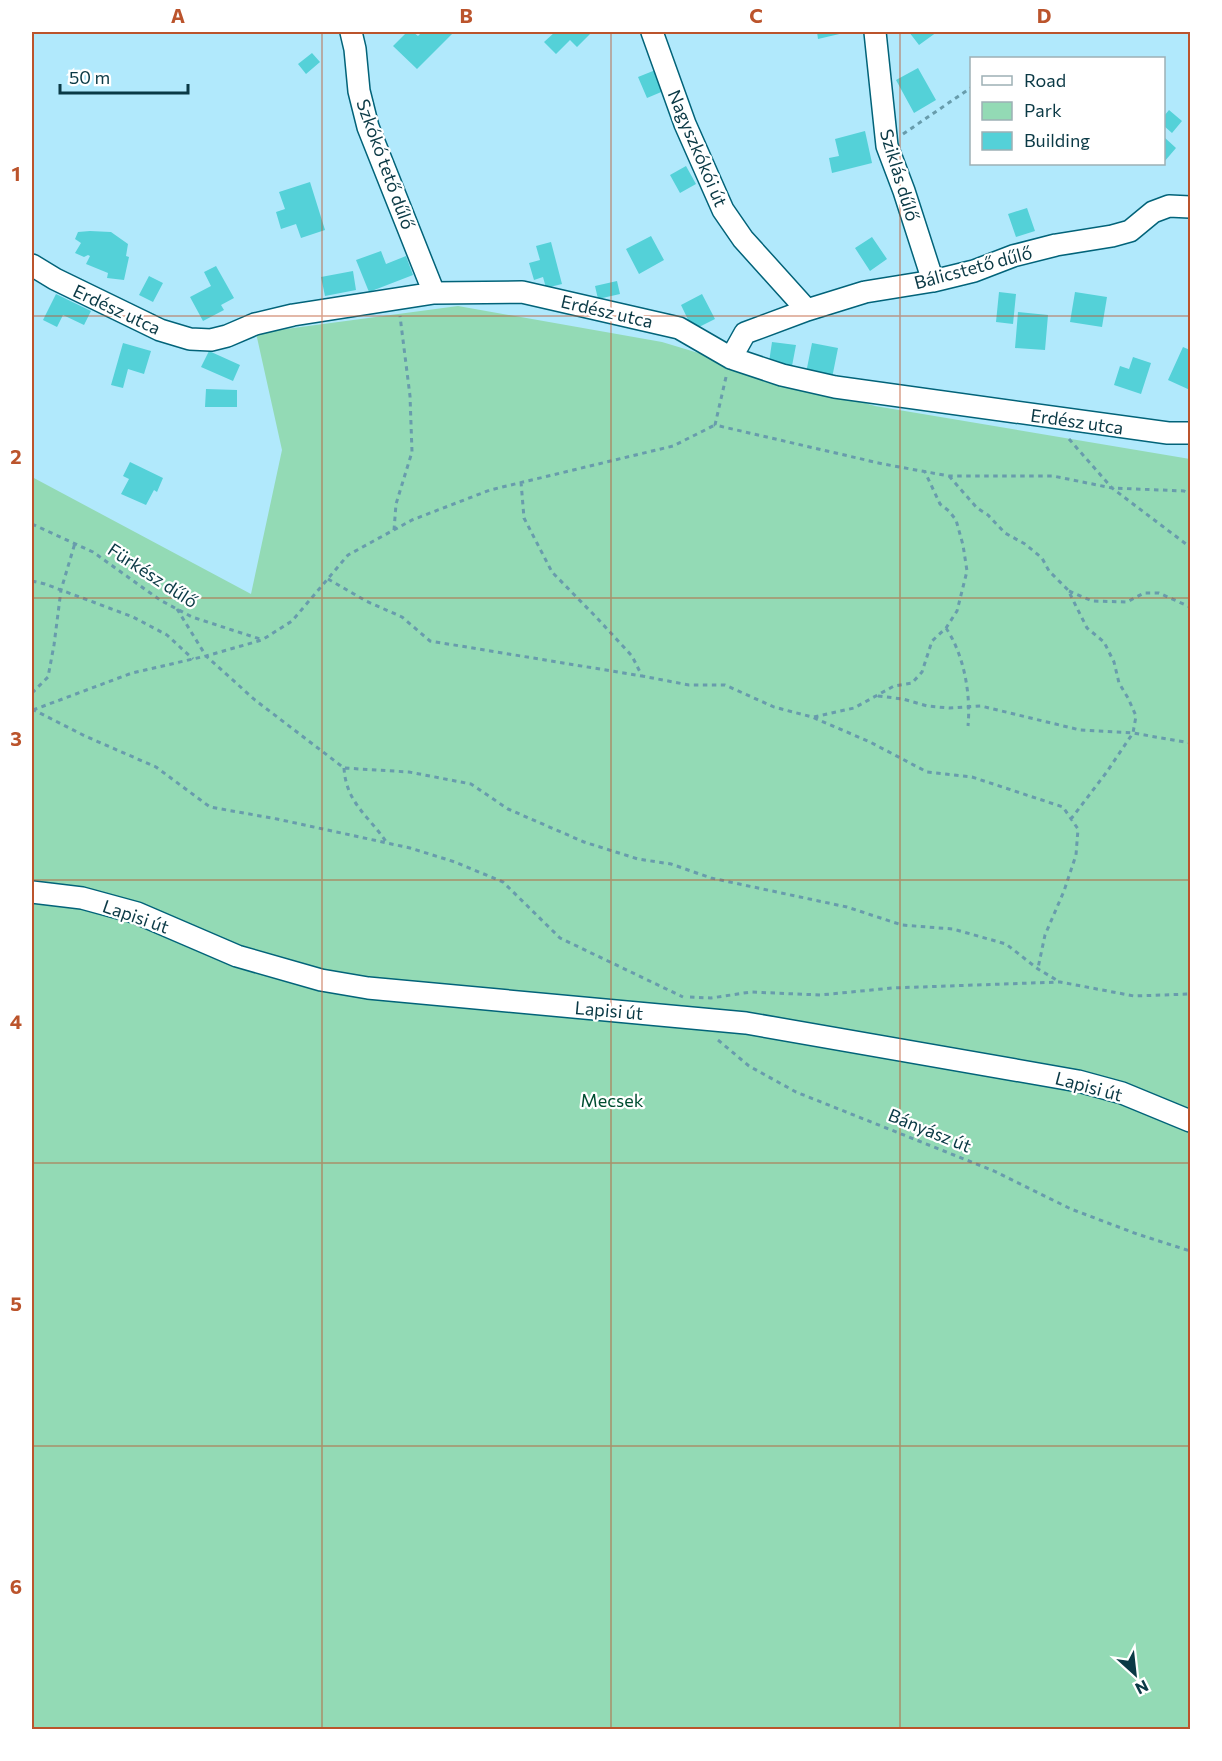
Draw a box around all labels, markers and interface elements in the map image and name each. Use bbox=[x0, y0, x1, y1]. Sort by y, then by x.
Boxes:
text: A bbox=[171, 3, 185, 27]
text: B bbox=[459, 3, 473, 27]
text: C bbox=[749, 3, 763, 27]
text: D bbox=[1037, 3, 1051, 27]
scale bar bbox=[60, 57, 188, 95]
legend bbox=[970, 57, 1165, 165]
text: 50 m bbox=[69, 66, 110, 88]
text: Road bbox=[1024, 69, 1066, 91]
street label: Nagyszkókói út bbox=[663, 86, 733, 210]
street label: Szkókó tető dűlő bbox=[352, 96, 420, 232]
text: Park bbox=[1024, 99, 1062, 121]
street label: Sziklás dűlő bbox=[876, 126, 925, 224]
text: Building bbox=[1024, 129, 1090, 151]
text: 1 bbox=[11, 161, 21, 185]
street label: Bálicstető dűlő bbox=[912, 241, 1035, 293]
street label: Erdész utca bbox=[70, 279, 164, 339]
street label: Erdész utca bbox=[559, 290, 655, 332]
street label: Erdész utca bbox=[1029, 404, 1125, 438]
text: 2 bbox=[10, 444, 22, 468]
street label: Fürkész dűlő bbox=[104, 538, 202, 612]
text: 3 bbox=[10, 726, 22, 750]
street label: Lapisi út bbox=[100, 894, 172, 938]
street label: Lapisi út bbox=[574, 996, 644, 1024]
text: 4 bbox=[10, 1009, 22, 1033]
street label: Lapisi út bbox=[1053, 1066, 1125, 1106]
park label: Mecsek bbox=[580, 1089, 644, 1111]
street label: Bányász út bbox=[885, 1103, 975, 1157]
text: 5 bbox=[10, 1291, 22, 1315]
text: 6 bbox=[10, 1574, 22, 1598]
north arrow bbox=[1105, 1644, 1165, 1704]
text: N bbox=[1132, 1677, 1152, 1699]

